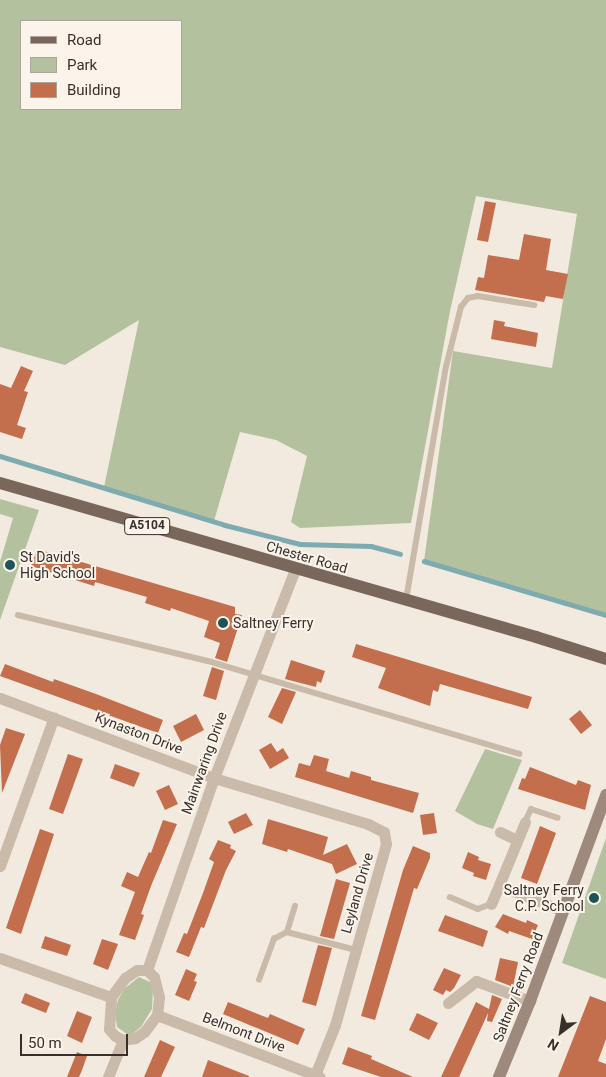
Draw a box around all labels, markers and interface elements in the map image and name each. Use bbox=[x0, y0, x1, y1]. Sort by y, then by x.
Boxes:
legend bbox=[20, 20, 182, 110]
text: Road bbox=[67, 31, 101, 49]
text: Park bbox=[67, 56, 97, 74]
text: Building bbox=[67, 81, 121, 99]
road number: A5104 bbox=[123, 516, 171, 536]
street label: Chester Road bbox=[264, 537, 350, 577]
place label: St David's High School bbox=[20, 549, 95, 582]
marker: St David's High School bbox=[4, 559, 16, 571]
place label: Saltney Ferry bbox=[233, 615, 313, 631]
marker: Saltney Ferry bbox=[217, 617, 229, 629]
street label: Kynaston Drive bbox=[93, 709, 185, 757]
street label: Mainwaring Drive bbox=[178, 709, 230, 817]
street label: Leyland Drive bbox=[337, 851, 377, 935]
place label: Saltney Ferry C.P. School bbox=[504, 882, 584, 914]
marker: Saltney Ferry C.P. School bbox=[588, 892, 600, 904]
street label: Saltney Ferry Road bbox=[489, 930, 547, 1044]
north arrow bbox=[536, 1007, 586, 1057]
street label: Belmont Drive bbox=[200, 1009, 288, 1055]
scale bar bbox=[22, 1024, 130, 1056]
text: 50 m bbox=[28, 1034, 62, 1052]
text: N bbox=[545, 1035, 562, 1054]

